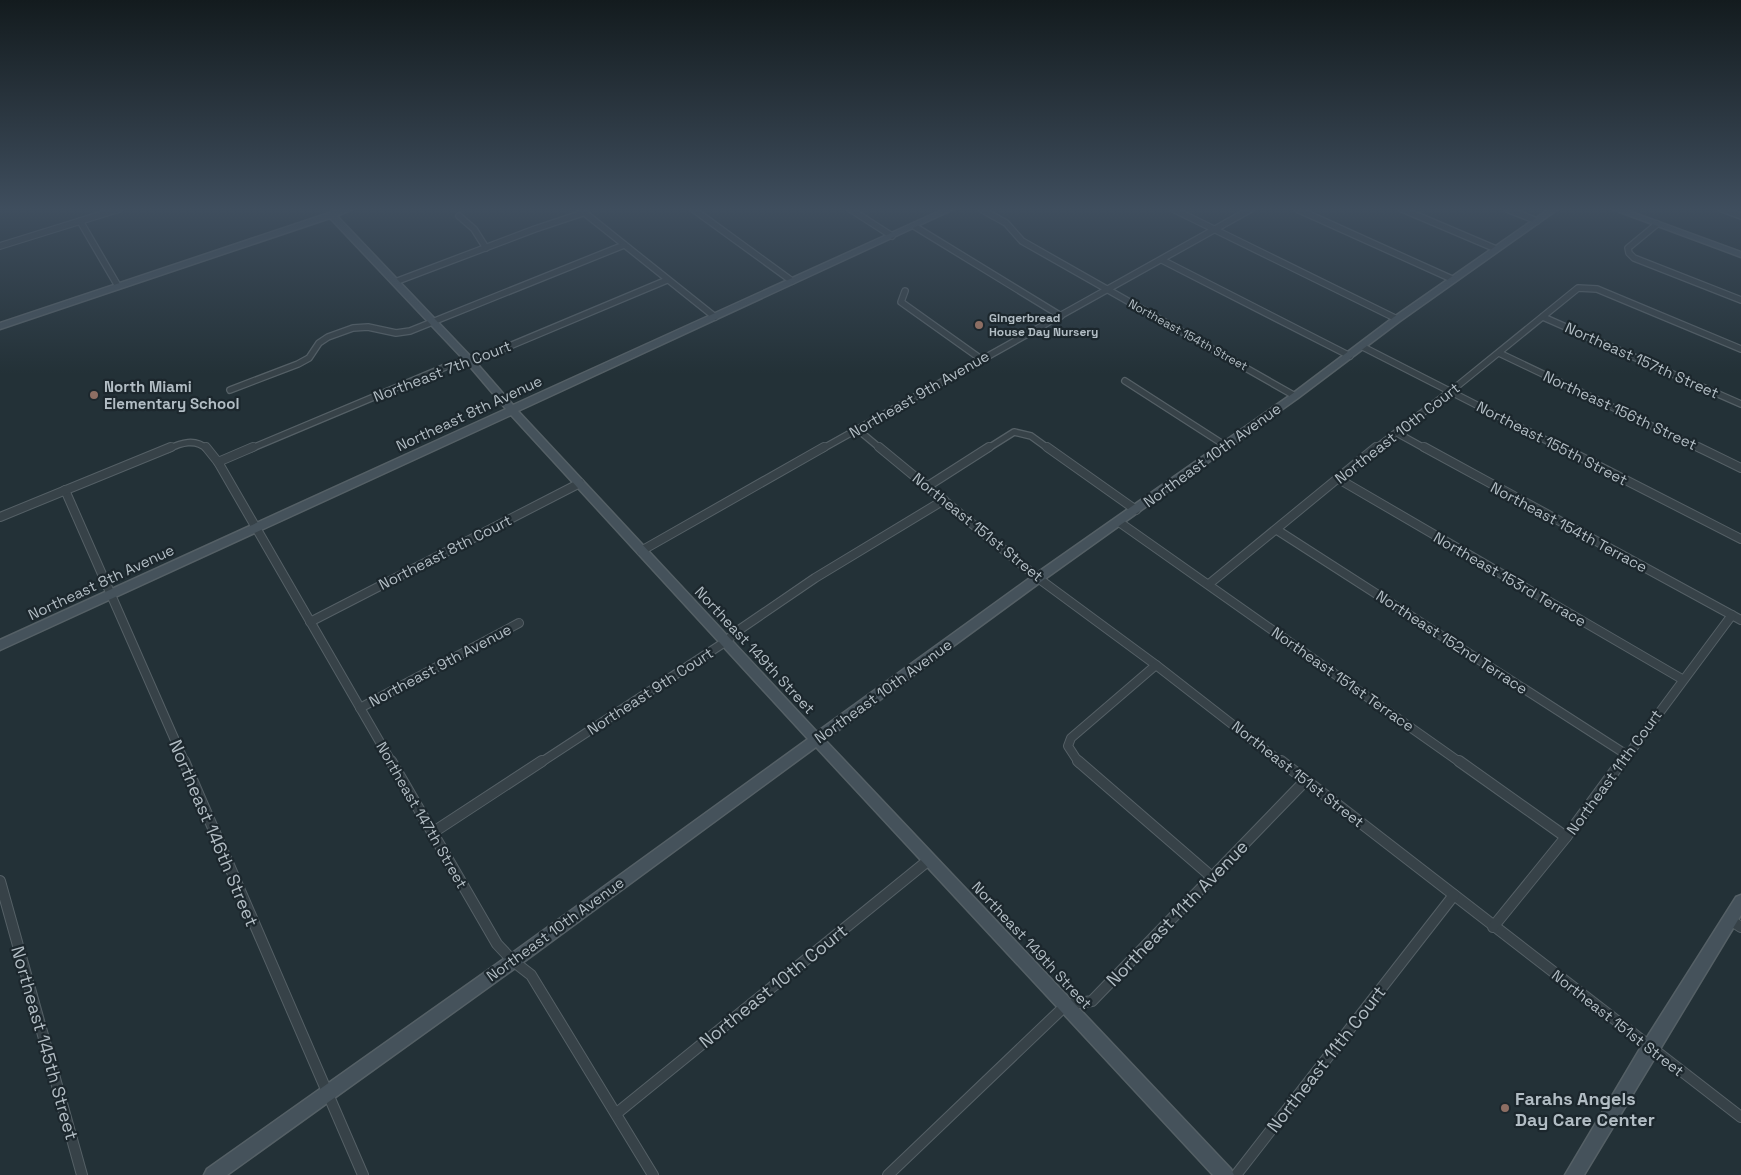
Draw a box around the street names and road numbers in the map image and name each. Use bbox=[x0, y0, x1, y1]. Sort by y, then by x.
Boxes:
street label: Northeast 154th Street bbox=[1126, 296, 1250, 374]
street label: Northeast 157th Street bbox=[1562, 318, 1722, 403]
street label: Northeast 7th Court bbox=[370, 336, 514, 406]
street label: Northeast 9th Avenue bbox=[845, 346, 993, 442]
street label: Northeast 156th Street bbox=[1540, 366, 1700, 454]
street label: Northeast 8th Avenue bbox=[393, 371, 545, 455]
street label: Northeast 10th Court bbox=[1331, 378, 1463, 488]
street label: Northeast 155th Street bbox=[1473, 397, 1631, 489]
street label: Northeast 10th Avenue bbox=[1139, 399, 1285, 511]
street label: Northeast 151st Street bbox=[909, 468, 1047, 586]
street label: Northeast 154th Terrace bbox=[1487, 478, 1651, 576]
street label: Northeast 8th Court bbox=[375, 510, 515, 594]
street label: Northeast 153rd Terrace bbox=[1430, 527, 1590, 631]
street label: Northeast 8th Avenue bbox=[25, 540, 177, 624]
street label: Northeast 149th Street bbox=[691, 582, 819, 718]
street label: Northeast 152nd Terrace bbox=[1373, 586, 1531, 698]
street label: Northeast 9th Avenue bbox=[365, 619, 515, 711]
street label: Northeast 151st Terrace bbox=[1268, 623, 1418, 736]
street label: Northeast 10th Avenue bbox=[810, 635, 956, 747]
street label: Northeast 9th Court bbox=[583, 643, 717, 739]
street label: Northeast 11th Court bbox=[1562, 706, 1666, 838]
street label: Northeast 151st Street bbox=[1228, 716, 1368, 832]
street label: Northeast 146th Street bbox=[164, 736, 264, 930]
street label: Northeast 147th Street bbox=[372, 738, 472, 892]
street label: Northeast 11th Avenue bbox=[1101, 835, 1253, 991]
street label: Northeast 10th Avenue bbox=[482, 873, 628, 985]
street label: Northeast 149th Street bbox=[968, 877, 1096, 1013]
street label: Northeast 10th Court bbox=[694, 919, 852, 1053]
street label: Northeast 145th Street bbox=[6, 943, 84, 1143]
street label: Northeast 151st Street bbox=[1548, 965, 1688, 1081]
street label: Northeast 11th Court bbox=[1262, 981, 1390, 1137]

